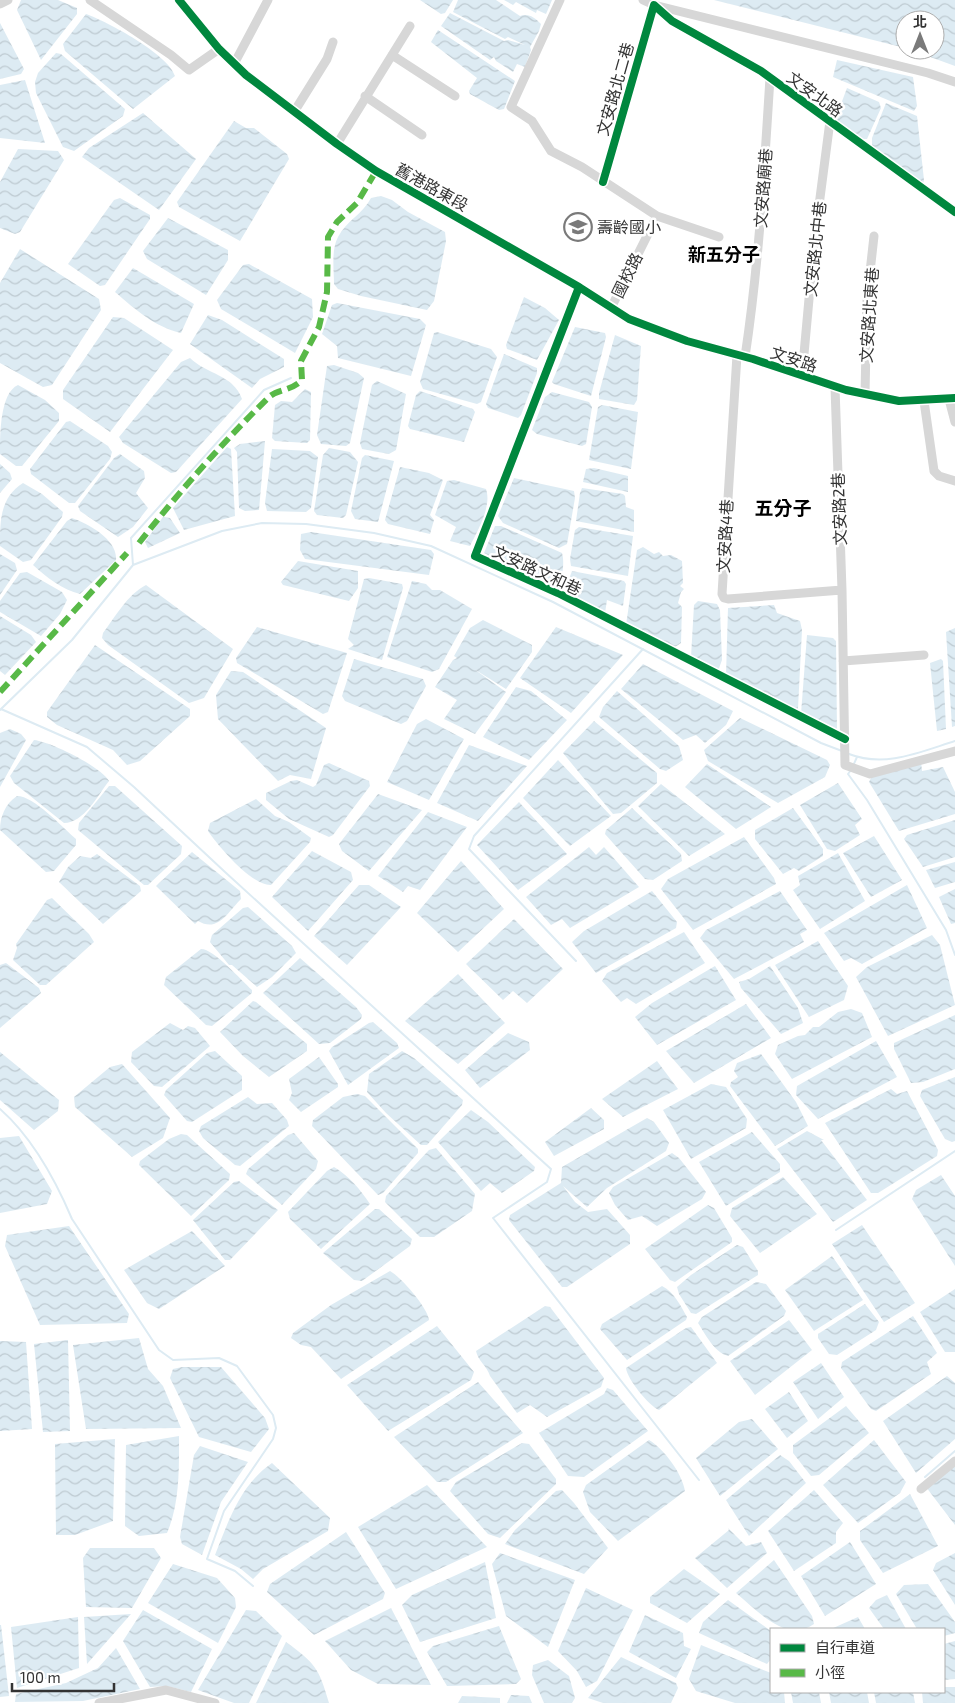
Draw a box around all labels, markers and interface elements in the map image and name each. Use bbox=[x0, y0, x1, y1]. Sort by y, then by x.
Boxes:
north arrow bbox=[895, 10, 945, 60]
text: 北 bbox=[913, 13, 927, 30]
street label: 文安路北二巷 bbox=[592, 40, 637, 138]
street label: 文安北路 bbox=[784, 67, 847, 120]
street label: 文安路廟巷 bbox=[750, 147, 775, 229]
street label: 舊港路東段 bbox=[393, 159, 472, 214]
street label: 文安路北中巷 bbox=[800, 200, 829, 298]
school or university icon: 壽齡國小 bbox=[563, 212, 593, 242]
place label: 壽齡國小 bbox=[597, 217, 661, 236]
district label: 新五分子 bbox=[688, 243, 760, 265]
street label: 國校路 bbox=[607, 249, 646, 301]
street label: 文安路北東巷 bbox=[856, 266, 881, 364]
street label: 文安路 bbox=[768, 342, 820, 375]
street label: 文安路2巷 bbox=[828, 472, 849, 546]
district label: 五分子 bbox=[754, 496, 812, 519]
street label: 文安路4巷 bbox=[713, 499, 736, 573]
street label: 文安路文和巷 bbox=[490, 541, 585, 598]
legend bbox=[770, 1628, 945, 1693]
text: 自行車道 bbox=[815, 1638, 875, 1656]
scale bar bbox=[12, 1660, 115, 1692]
text: 小徑 bbox=[815, 1663, 845, 1681]
text: 100 m bbox=[20, 1668, 61, 1686]

